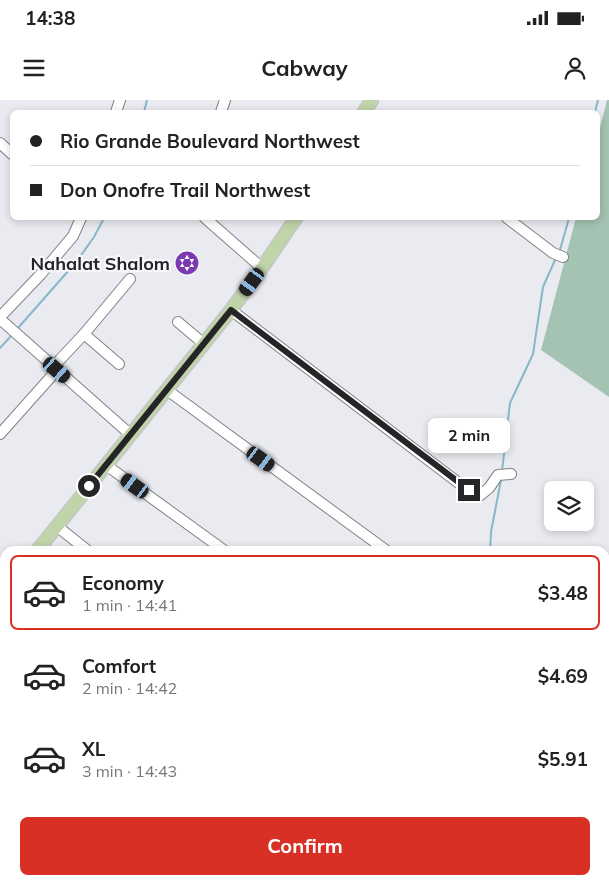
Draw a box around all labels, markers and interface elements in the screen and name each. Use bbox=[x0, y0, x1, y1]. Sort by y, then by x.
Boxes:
text: 14:38 bbox=[25, 6, 75, 30]
icon: menu bbox=[20, 54, 48, 82]
text: Cabway bbox=[261, 54, 348, 82]
icon: person bbox=[561, 54, 589, 82]
text: Rio Grande Boulevard Northwest bbox=[60, 129, 360, 153]
text: Don Onofre Trail Northwest bbox=[60, 178, 310, 202]
synagogue icon: Nahalat Shalom bbox=[174, 250, 200, 276]
place label: Nahalat Shalom bbox=[30, 252, 170, 275]
car bbox=[237, 265, 266, 299]
car bbox=[40, 354, 73, 386]
callout: 2 min bbox=[428, 418, 510, 452]
text: 2 min bbox=[448, 425, 490, 445]
car bbox=[244, 444, 277, 474]
car bbox=[118, 471, 151, 501]
route start bbox=[78, 475, 100, 497]
route end bbox=[458, 479, 480, 501]
map controls bbox=[544, 481, 594, 531]
button: layers bbox=[544, 481, 594, 531]
icon: car bbox=[22, 570, 67, 615]
text: Economy bbox=[82, 571, 164, 595]
text: $3.48 bbox=[538, 581, 588, 605]
text: 1 min · 14:41 bbox=[82, 595, 177, 615]
icon: car bbox=[22, 653, 67, 698]
text: Comfort bbox=[82, 654, 156, 678]
text: $4.69 bbox=[538, 664, 588, 688]
text: 2 min · 14:42 bbox=[82, 678, 177, 698]
icon: car bbox=[22, 736, 67, 781]
text: XL bbox=[82, 737, 105, 761]
text: $5.91 bbox=[538, 747, 588, 771]
text: 3 min · 14:43 bbox=[82, 761, 177, 781]
button: Confirm bbox=[20, 817, 590, 875]

